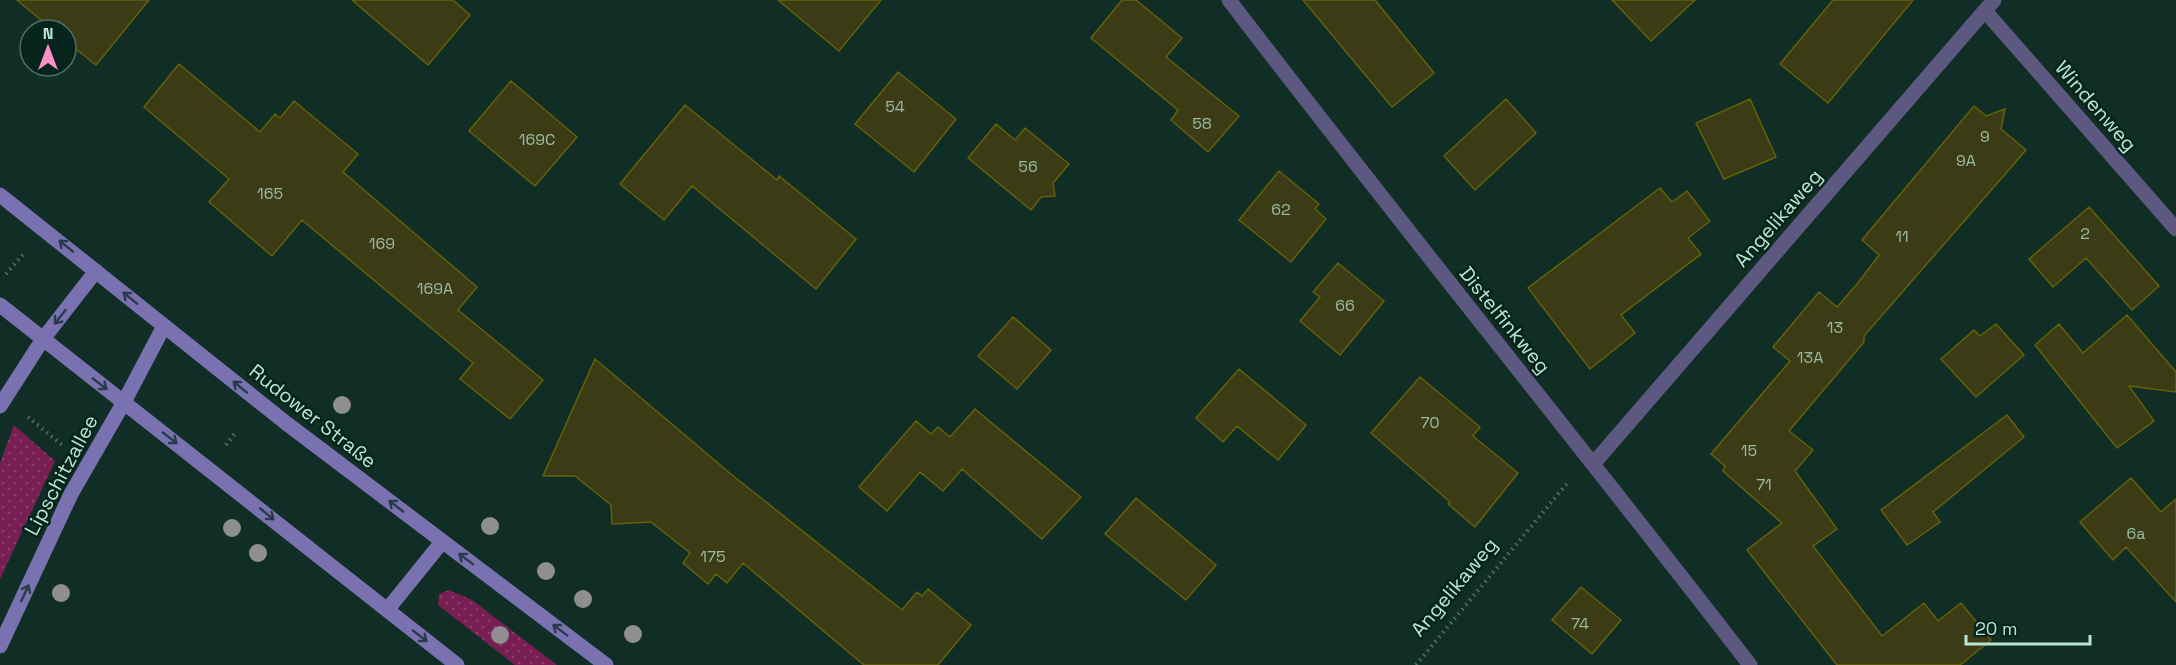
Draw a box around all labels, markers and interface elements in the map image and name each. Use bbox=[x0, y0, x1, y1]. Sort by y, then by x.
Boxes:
north arrow bbox=[18, 18, 78, 78]
text: N bbox=[43, 23, 53, 44]
street label: Windenweg bbox=[2049, 55, 2143, 157]
house number: 54 bbox=[885, 96, 905, 117]
house number: 58 bbox=[1192, 113, 1212, 134]
house number: 9 bbox=[1980, 126, 1990, 147]
house number: 169C bbox=[519, 129, 555, 150]
house number: 9A bbox=[1956, 150, 1976, 171]
house number: 56 bbox=[1018, 156, 1038, 177]
street label: Angelikaweg bbox=[1728, 164, 1828, 272]
house number: 165 bbox=[257, 183, 283, 204]
house number: 62 bbox=[1271, 199, 1291, 220]
house number: 2 bbox=[2080, 223, 2090, 244]
house number: 11 bbox=[1895, 226, 1909, 247]
house number: 169 bbox=[369, 233, 395, 254]
one-way arrow bbox=[59, 239, 74, 253]
street label: Distelfinkweg bbox=[1454, 261, 1556, 379]
house number: 169A bbox=[417, 278, 453, 299]
one-way arrow bbox=[122, 292, 138, 305]
house number: 66 bbox=[1335, 295, 1355, 316]
one-way arrow bbox=[54, 309, 67, 325]
house number: 13 bbox=[1827, 317, 1843, 338]
house number: 13A bbox=[1797, 347, 1823, 368]
street label: Rudower Straße bbox=[244, 358, 382, 474]
one-way arrow bbox=[92, 377, 108, 390]
one-way arrow bbox=[232, 380, 248, 393]
street label: Lipschitzallee bbox=[18, 410, 104, 540]
house number: 70 bbox=[1420, 412, 1440, 433]
one-way arrow bbox=[162, 432, 178, 445]
house number: 15 bbox=[1741, 440, 1757, 461]
house number: 71 bbox=[1756, 474, 1772, 495]
one-way arrow bbox=[388, 500, 404, 513]
one-way arrow bbox=[259, 508, 275, 521]
house number: 6a bbox=[2127, 523, 2146, 544]
street label: Angelikaweg bbox=[1405, 532, 1503, 642]
house number: 175 bbox=[700, 546, 726, 567]
one-way arrow bbox=[458, 553, 474, 566]
one-way arrow bbox=[19, 585, 31, 603]
scale bar bbox=[1966, 608, 2090, 646]
house number: 74 bbox=[1571, 613, 1589, 634]
text: 20 m bbox=[1975, 617, 2018, 640]
one-way arrow bbox=[552, 624, 568, 636]
one-way arrow bbox=[411, 629, 427, 642]

